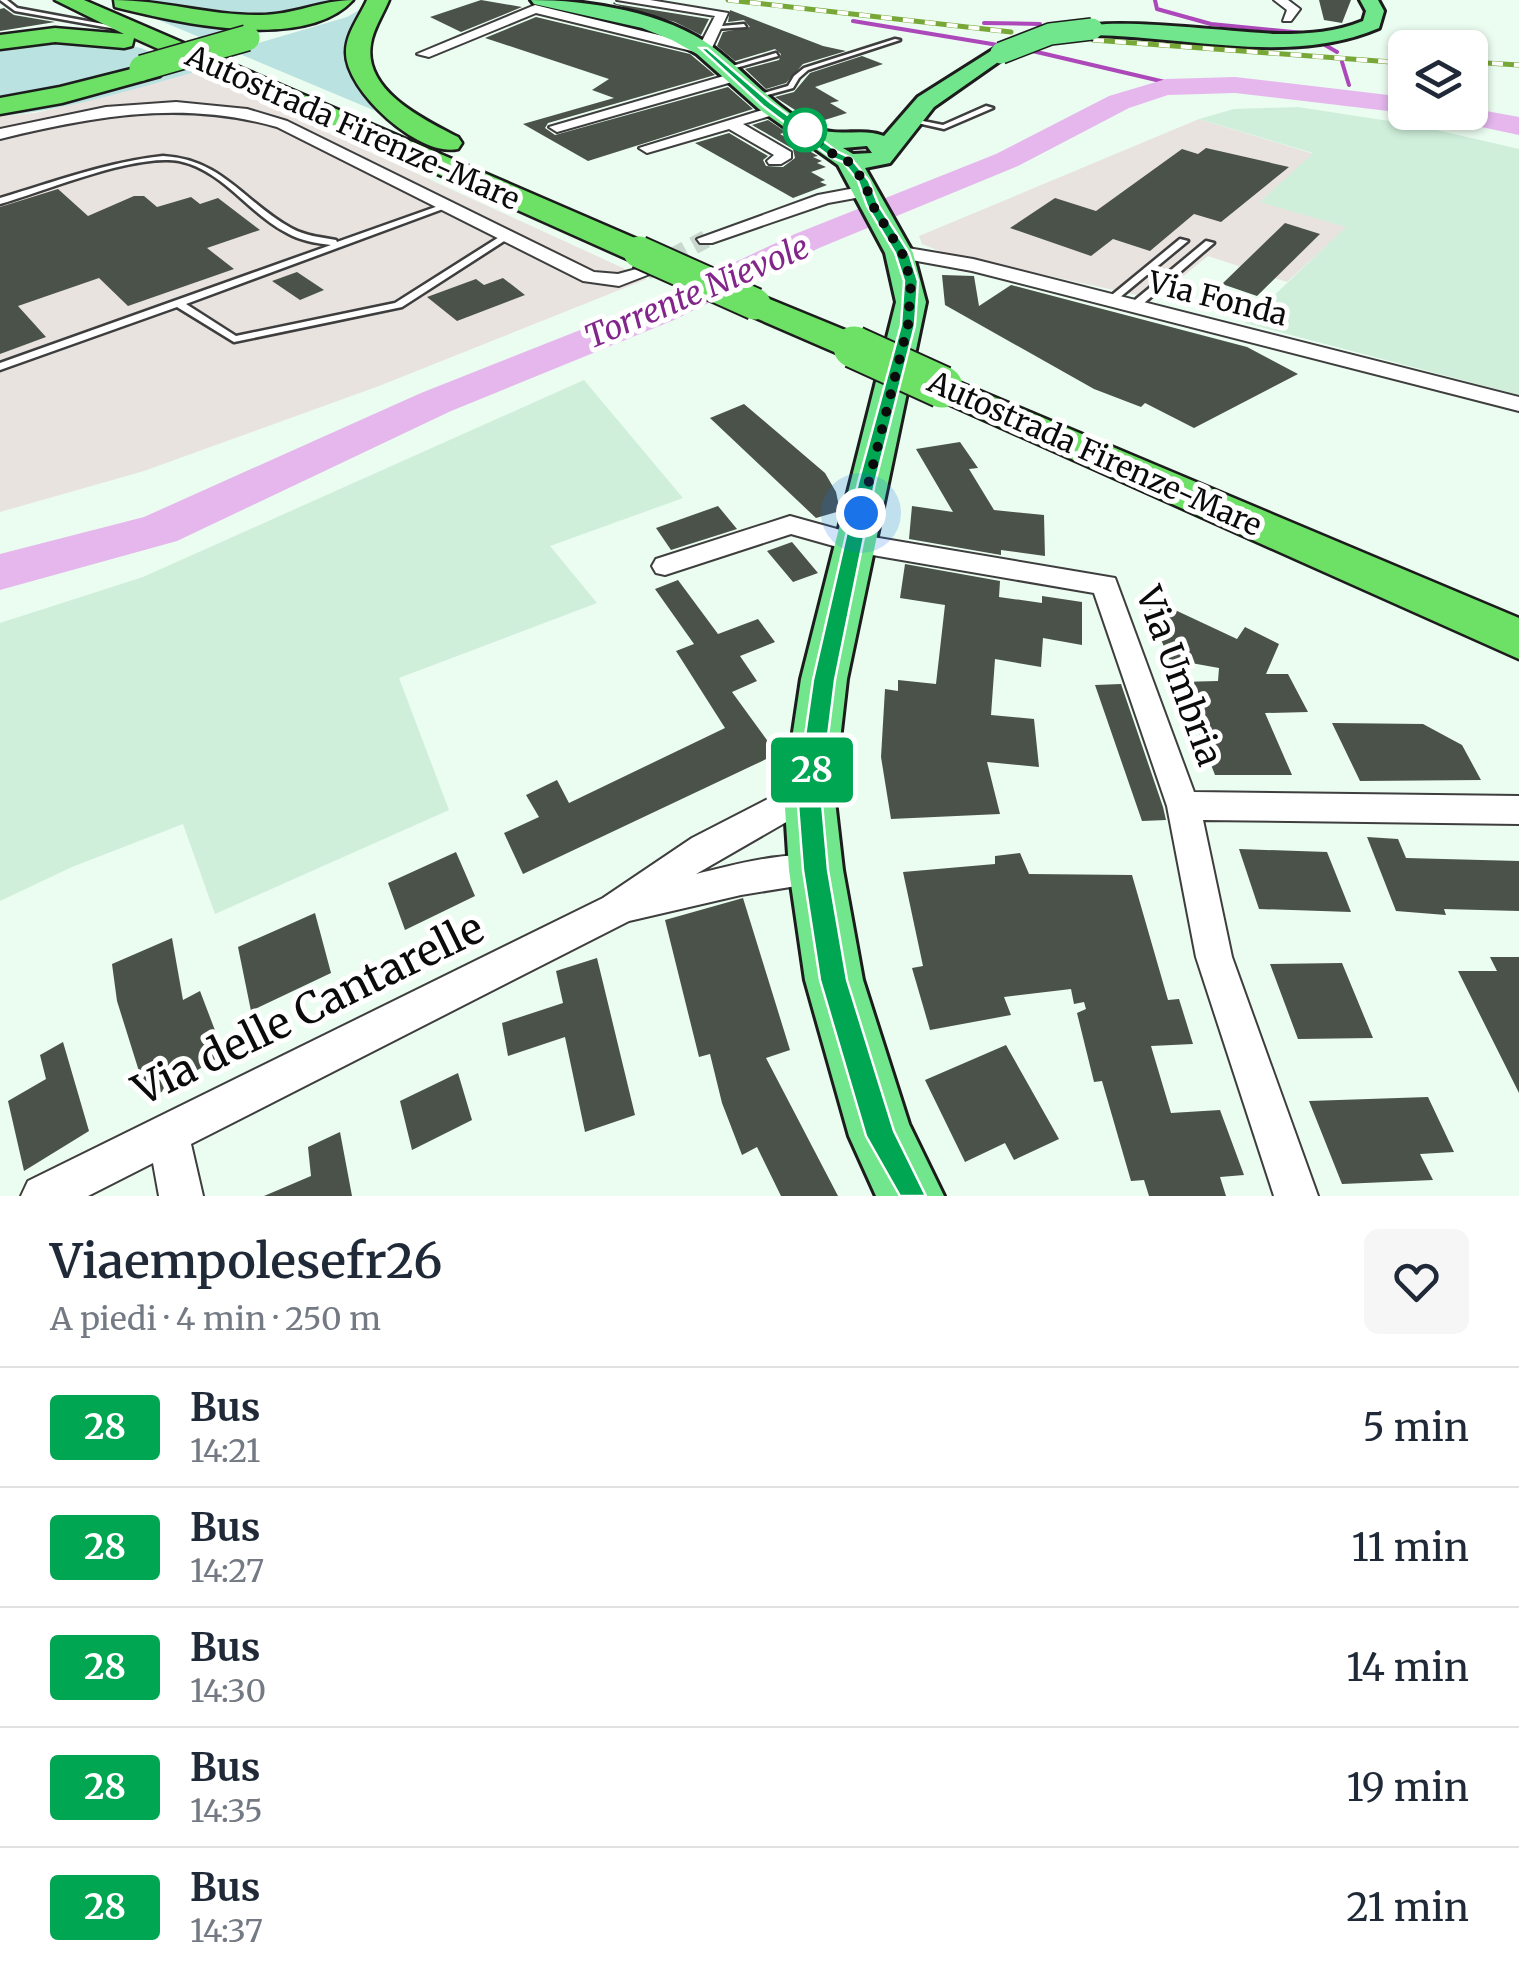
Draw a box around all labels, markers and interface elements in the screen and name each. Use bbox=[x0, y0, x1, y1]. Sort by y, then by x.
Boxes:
map controls bbox=[1388, 30, 1488, 130]
button: layers bbox=[1388, 30, 1488, 130]
street label: Autostrada Firenze-Mare bbox=[179, 36, 526, 218]
unlabelled marker bbox=[784, 109, 826, 151]
water label: Torrente Nievole bbox=[579, 227, 815, 357]
street label: Via Fonda bbox=[1144, 262, 1291, 334]
street label: Autostrada Firenze-Mare bbox=[921, 362, 1268, 544]
your location bbox=[836, 488, 886, 538]
street label: Via Umbria bbox=[1126, 579, 1232, 772]
line badge: 28 bbox=[767, 738, 857, 802]
text: 28 bbox=[791, 748, 833, 792]
street label: Via delle Cantarelle bbox=[123, 902, 492, 1117]
button: heart bbox=[1364, 1229, 1469, 1334]
text: Viaempolesefr26 bbox=[50, 1231, 442, 1291]
text: A piedi · 4 min · 250 m bbox=[50, 1299, 381, 1339]
text: Bus bbox=[190, 1384, 260, 1431]
text: 5 min bbox=[1363, 1404, 1469, 1451]
text: 28 bbox=[84, 1405, 126, 1449]
text: 14:21 bbox=[190, 1431, 261, 1471]
text: Bus bbox=[190, 1504, 260, 1551]
text: 11 min bbox=[1352, 1524, 1469, 1571]
text: 28 bbox=[84, 1525, 126, 1569]
text: 14:27 bbox=[190, 1551, 264, 1591]
text: Bus bbox=[190, 1624, 260, 1671]
text: 14 min bbox=[1346, 1644, 1469, 1691]
text: 28 bbox=[84, 1645, 126, 1689]
text: 14:30 bbox=[190, 1671, 266, 1711]
text: Bus bbox=[190, 1744, 260, 1791]
text: 19 min bbox=[1346, 1764, 1469, 1811]
text: 28 bbox=[84, 1765, 126, 1809]
text: 14:35 bbox=[190, 1791, 263, 1831]
text: Bus bbox=[190, 1864, 260, 1911]
text: 21 min bbox=[1346, 1884, 1469, 1931]
text: 28 bbox=[84, 1885, 126, 1929]
text: 14:37 bbox=[190, 1911, 263, 1951]

